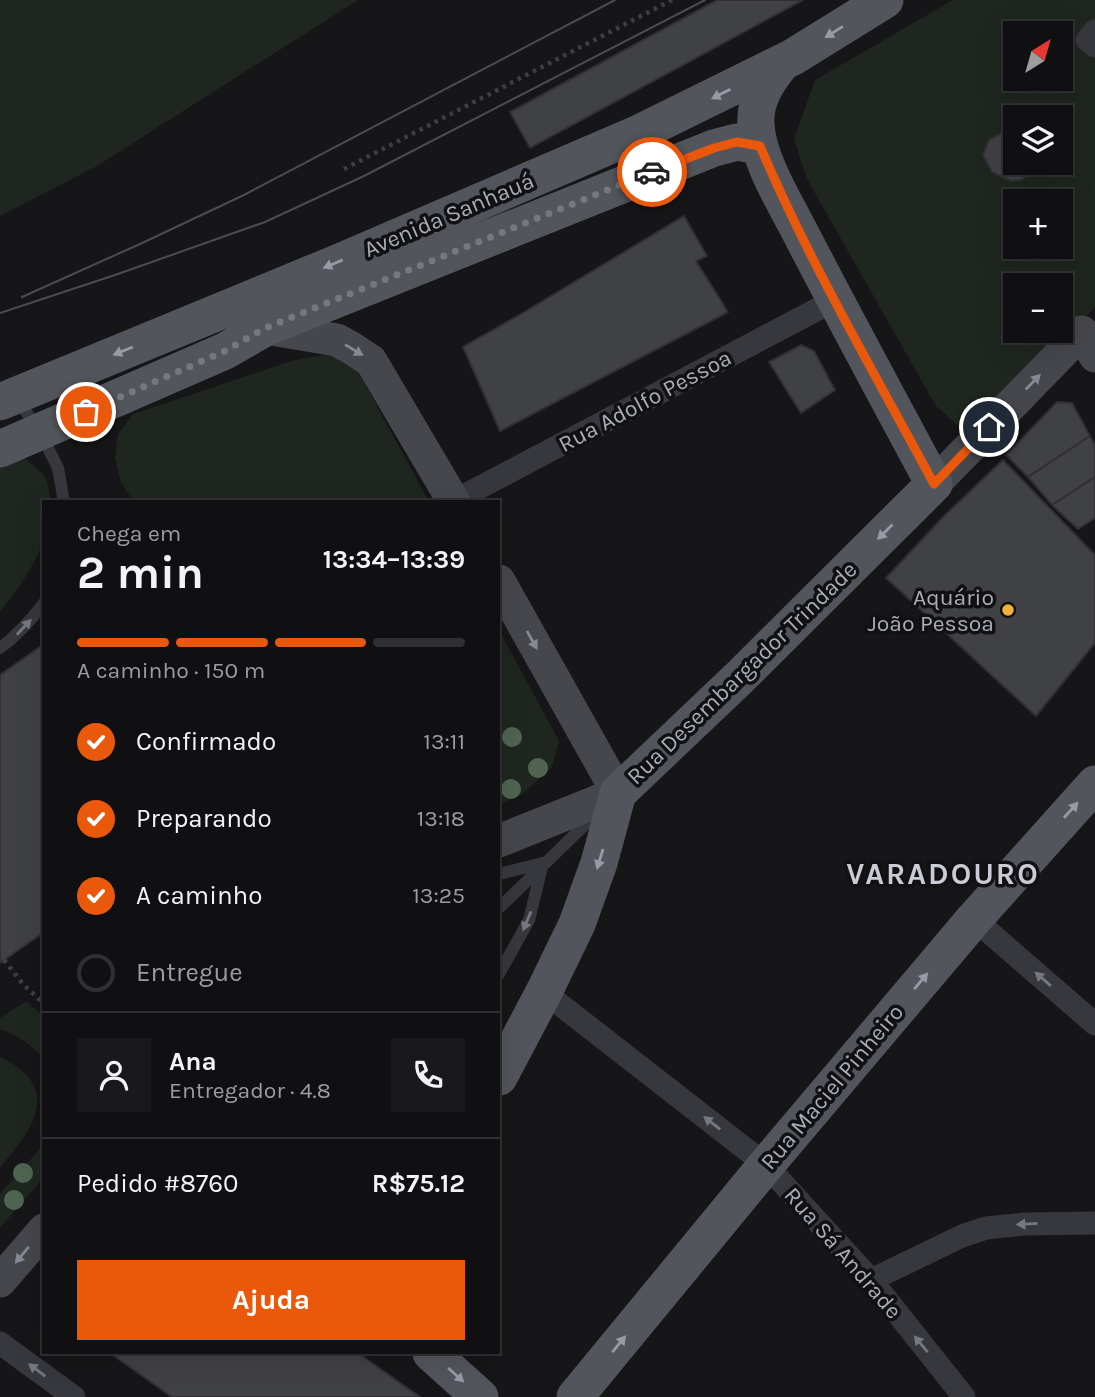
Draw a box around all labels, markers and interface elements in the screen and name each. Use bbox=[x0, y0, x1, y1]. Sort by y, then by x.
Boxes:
north arrow bbox=[1003, 21, 1073, 91]
map controls bbox=[1003, 21, 1073, 343]
one-way arrow bbox=[824, 26, 843, 39]
one-way arrow bbox=[711, 88, 731, 99]
button: layers bbox=[1003, 105, 1073, 175]
courier bbox=[617, 137, 687, 207]
icon: car bbox=[633, 153, 671, 191]
street label: Avenida Sanhauá bbox=[360, 167, 538, 263]
button: + bbox=[1003, 189, 1073, 259]
one-way arrow bbox=[323, 259, 344, 270]
button: − bbox=[1003, 273, 1073, 343]
one-way arrow bbox=[344, 344, 363, 356]
street label: Rua Adolfo Pessoa bbox=[554, 344, 736, 458]
one-way arrow bbox=[113, 345, 133, 357]
one-way arrow bbox=[1024, 374, 1040, 391]
pin bbox=[56, 382, 116, 442]
icon: bag bbox=[67, 393, 105, 431]
pin bbox=[959, 397, 1019, 457]
icon: home bbox=[970, 408, 1008, 446]
text: Chega em bbox=[77, 520, 181, 547]
one-way arrow bbox=[877, 523, 894, 540]
text: 13:34–13:39 bbox=[323, 544, 465, 575]
text: 2 min bbox=[77, 546, 204, 600]
street label: Rua Desembargador Trindade bbox=[621, 556, 863, 790]
place label: Aquário João Pessoa bbox=[868, 584, 994, 637]
marker: Aquário João Pessoa bbox=[1000, 602, 1016, 618]
one-way arrow bbox=[16, 618, 32, 636]
one-way arrow bbox=[526, 630, 538, 650]
text: A caminho · 150 m bbox=[77, 657, 265, 684]
icon: check bbox=[77, 723, 115, 761]
text: Confirmado bbox=[136, 726, 276, 757]
text: 13:11 bbox=[423, 728, 465, 755]
icon: check bbox=[77, 800, 115, 838]
one-way arrow bbox=[1063, 801, 1079, 819]
text: Preparando bbox=[136, 803, 272, 834]
text: 13:18 bbox=[417, 805, 465, 832]
one-way arrow bbox=[594, 848, 604, 869]
district label: VARADOURO bbox=[846, 856, 1040, 892]
icon: check bbox=[77, 877, 115, 915]
text: A caminho bbox=[136, 880, 263, 911]
text: 13:25 bbox=[412, 882, 465, 909]
one-way arrow bbox=[521, 911, 532, 932]
text: Entregue bbox=[136, 957, 243, 988]
one-way arrow bbox=[1035, 972, 1052, 987]
one-way arrow bbox=[913, 973, 928, 990]
street label: Rua Maciel Pinheiro bbox=[755, 999, 909, 1175]
button: person bbox=[77, 1038, 151, 1112]
button: phone bbox=[391, 1038, 465, 1112]
text: Ana bbox=[169, 1046, 217, 1077]
text: Entregador · 4.8 bbox=[169, 1077, 331, 1104]
one-way arrow bbox=[703, 1116, 721, 1130]
text: Pedido #8760 bbox=[77, 1168, 238, 1199]
text: R$75.12 bbox=[372, 1168, 465, 1199]
street label: Rua Sá Andrade bbox=[779, 1182, 907, 1324]
one-way arrow bbox=[1016, 1219, 1038, 1230]
one-way arrow bbox=[15, 1247, 30, 1264]
button: Ajuda bbox=[77, 1260, 465, 1340]
one-way arrow bbox=[914, 1335, 929, 1353]
one-way arrow bbox=[611, 1336, 626, 1354]
one-way arrow bbox=[28, 1363, 46, 1377]
one-way arrow bbox=[447, 1367, 465, 1383]

